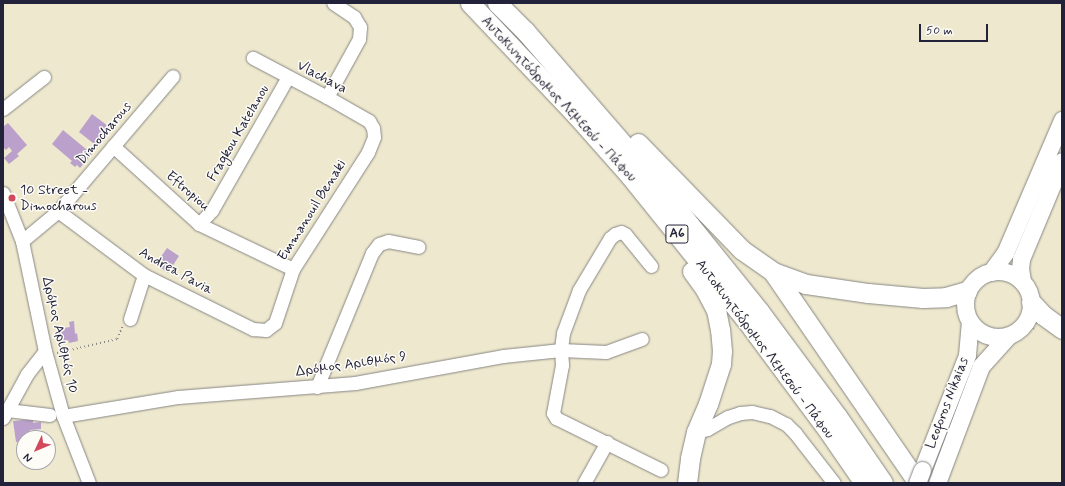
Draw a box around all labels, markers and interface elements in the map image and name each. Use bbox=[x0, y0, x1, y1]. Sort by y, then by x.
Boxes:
street label: Αυτοκινητόδρομος Λεμεσού - Πάφου bbox=[478, 13, 640, 185]
scale bar bbox=[921, 16, 990, 42]
text: 50 m bbox=[926, 23, 953, 39]
street label: Vlachava bbox=[294, 57, 350, 97]
street label: Fragkou Katelanou bbox=[204, 82, 272, 184]
street label: Dimocharous bbox=[73, 98, 135, 168]
street label: Emmanouil Benaki bbox=[275, 158, 349, 262]
street label: Eftropiou bbox=[163, 167, 213, 215]
place label: 10 Street - Dimocharous bbox=[20, 182, 97, 214]
marker: 10 Street - Dimocharous bbox=[7, 193, 17, 203]
road number: A6 bbox=[665, 223, 689, 245]
street label: Andrea Pavia bbox=[136, 244, 216, 298]
street label: Αυτοκινητόδρομος Λεμεσού - Πάφου bbox=[692, 256, 838, 442]
street label: Δρόμος Αριθμός 10 bbox=[38, 275, 82, 395]
street label: Δρόμος Αριθμός 9 bbox=[295, 348, 407, 380]
street label: Leoforos Nikaias bbox=[922, 355, 972, 451]
north arrow bbox=[16, 430, 56, 470]
text: N bbox=[21, 450, 36, 465]

